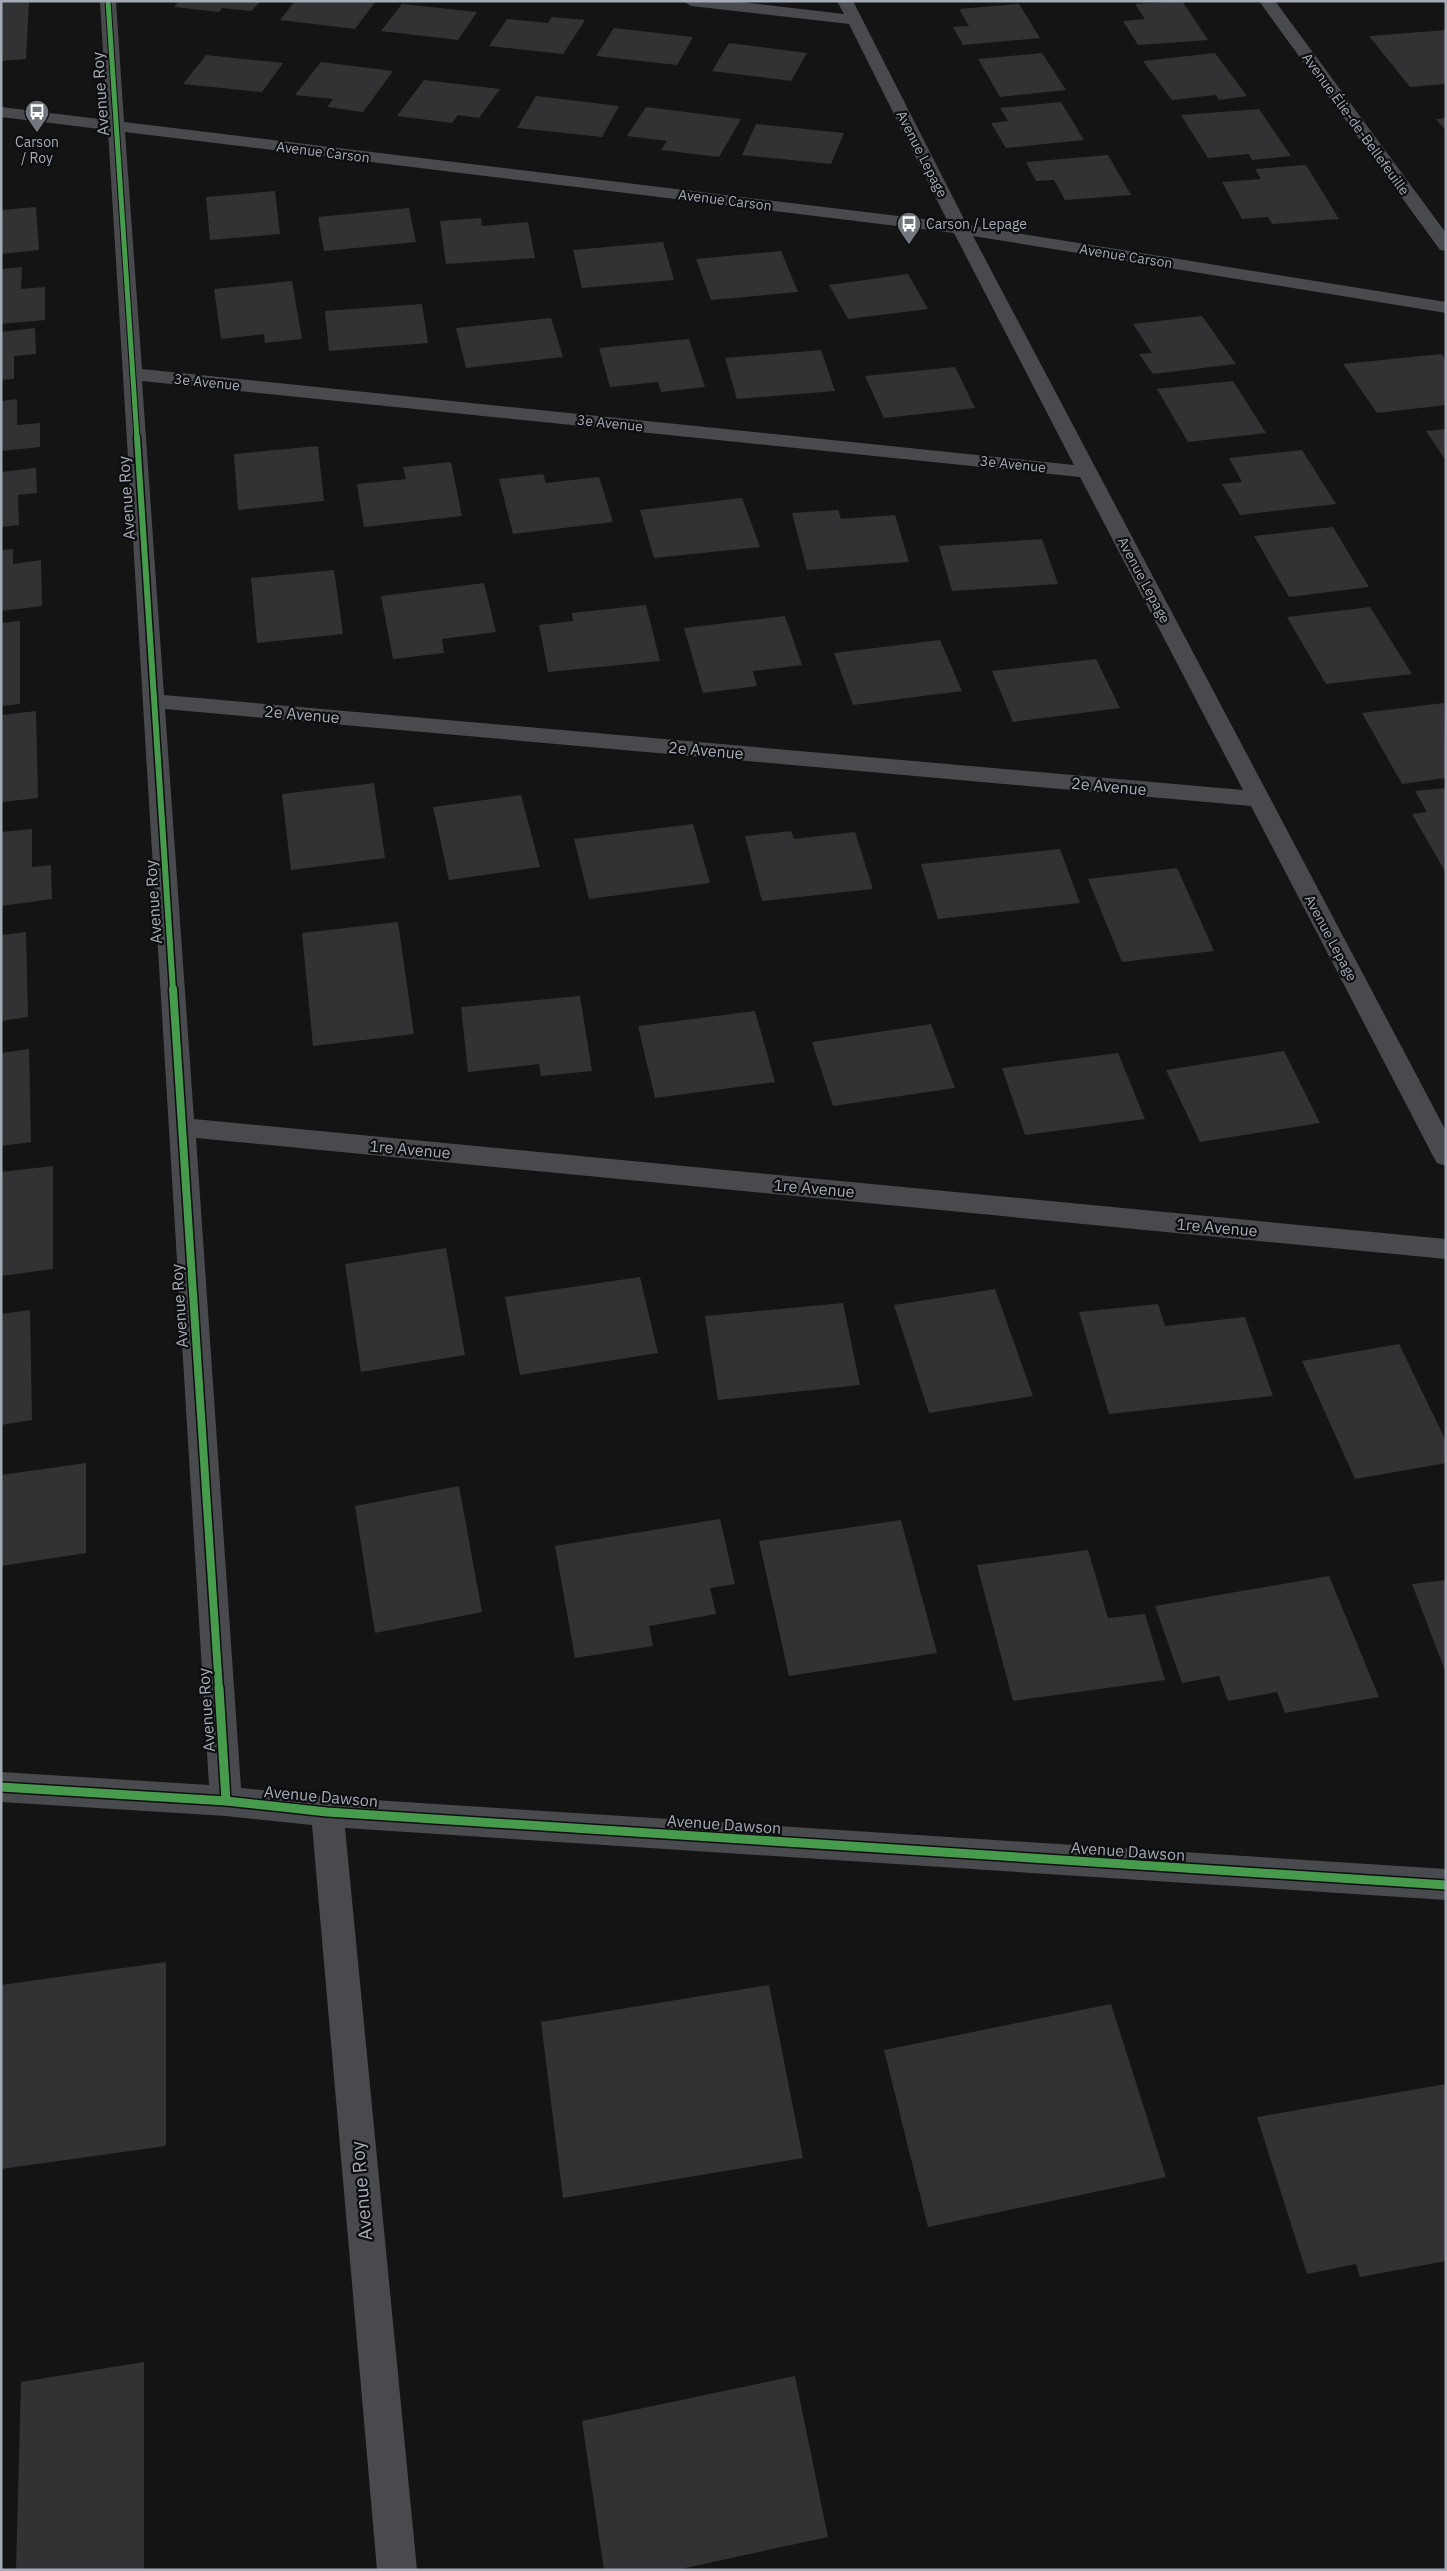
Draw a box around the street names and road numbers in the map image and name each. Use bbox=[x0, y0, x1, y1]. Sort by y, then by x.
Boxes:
street label: Avenue Élie-de-Bellefeuille bbox=[1298, 49, 1415, 199]
street label: Avenue Roy bbox=[87, 51, 113, 137]
street label: Avenue Lepage bbox=[892, 108, 952, 201]
street label: Avenue Carson bbox=[275, 137, 371, 167]
street label: Avenue Carson bbox=[677, 185, 773, 215]
street label: Avenue Carson bbox=[1078, 240, 1174, 272]
street label: 3e Avenue bbox=[173, 370, 241, 394]
street label: 3e Avenue bbox=[576, 411, 644, 435]
street label: 3e Avenue bbox=[979, 452, 1047, 476]
street label: Avenue Roy bbox=[113, 455, 139, 541]
street label: Avenue Lepage bbox=[1114, 534, 1174, 627]
street label: 2e Avenue bbox=[263, 701, 341, 727]
street label: 2e Avenue bbox=[667, 737, 745, 763]
street label: 2e Avenue bbox=[1070, 773, 1148, 799]
street label: Avenue Roy bbox=[140, 859, 166, 945]
street label: Avenue Lepage bbox=[1301, 892, 1361, 985]
street label: 1re Avenue bbox=[369, 1135, 452, 1163]
street label: 1re Avenue bbox=[773, 1174, 856, 1202]
street label: 1re Avenue bbox=[1176, 1213, 1259, 1241]
street label: Avenue Roy bbox=[166, 1263, 192, 1349]
street label: Avenue Roy bbox=[193, 1667, 219, 1753]
street label: Avenue Dawson bbox=[263, 1781, 379, 1811]
street label: Avenue Dawson bbox=[666, 1810, 782, 1838]
street label: Avenue Dawson bbox=[1070, 1837, 1186, 1865]
street label: Avenue Roy bbox=[345, 2140, 377, 2242]

